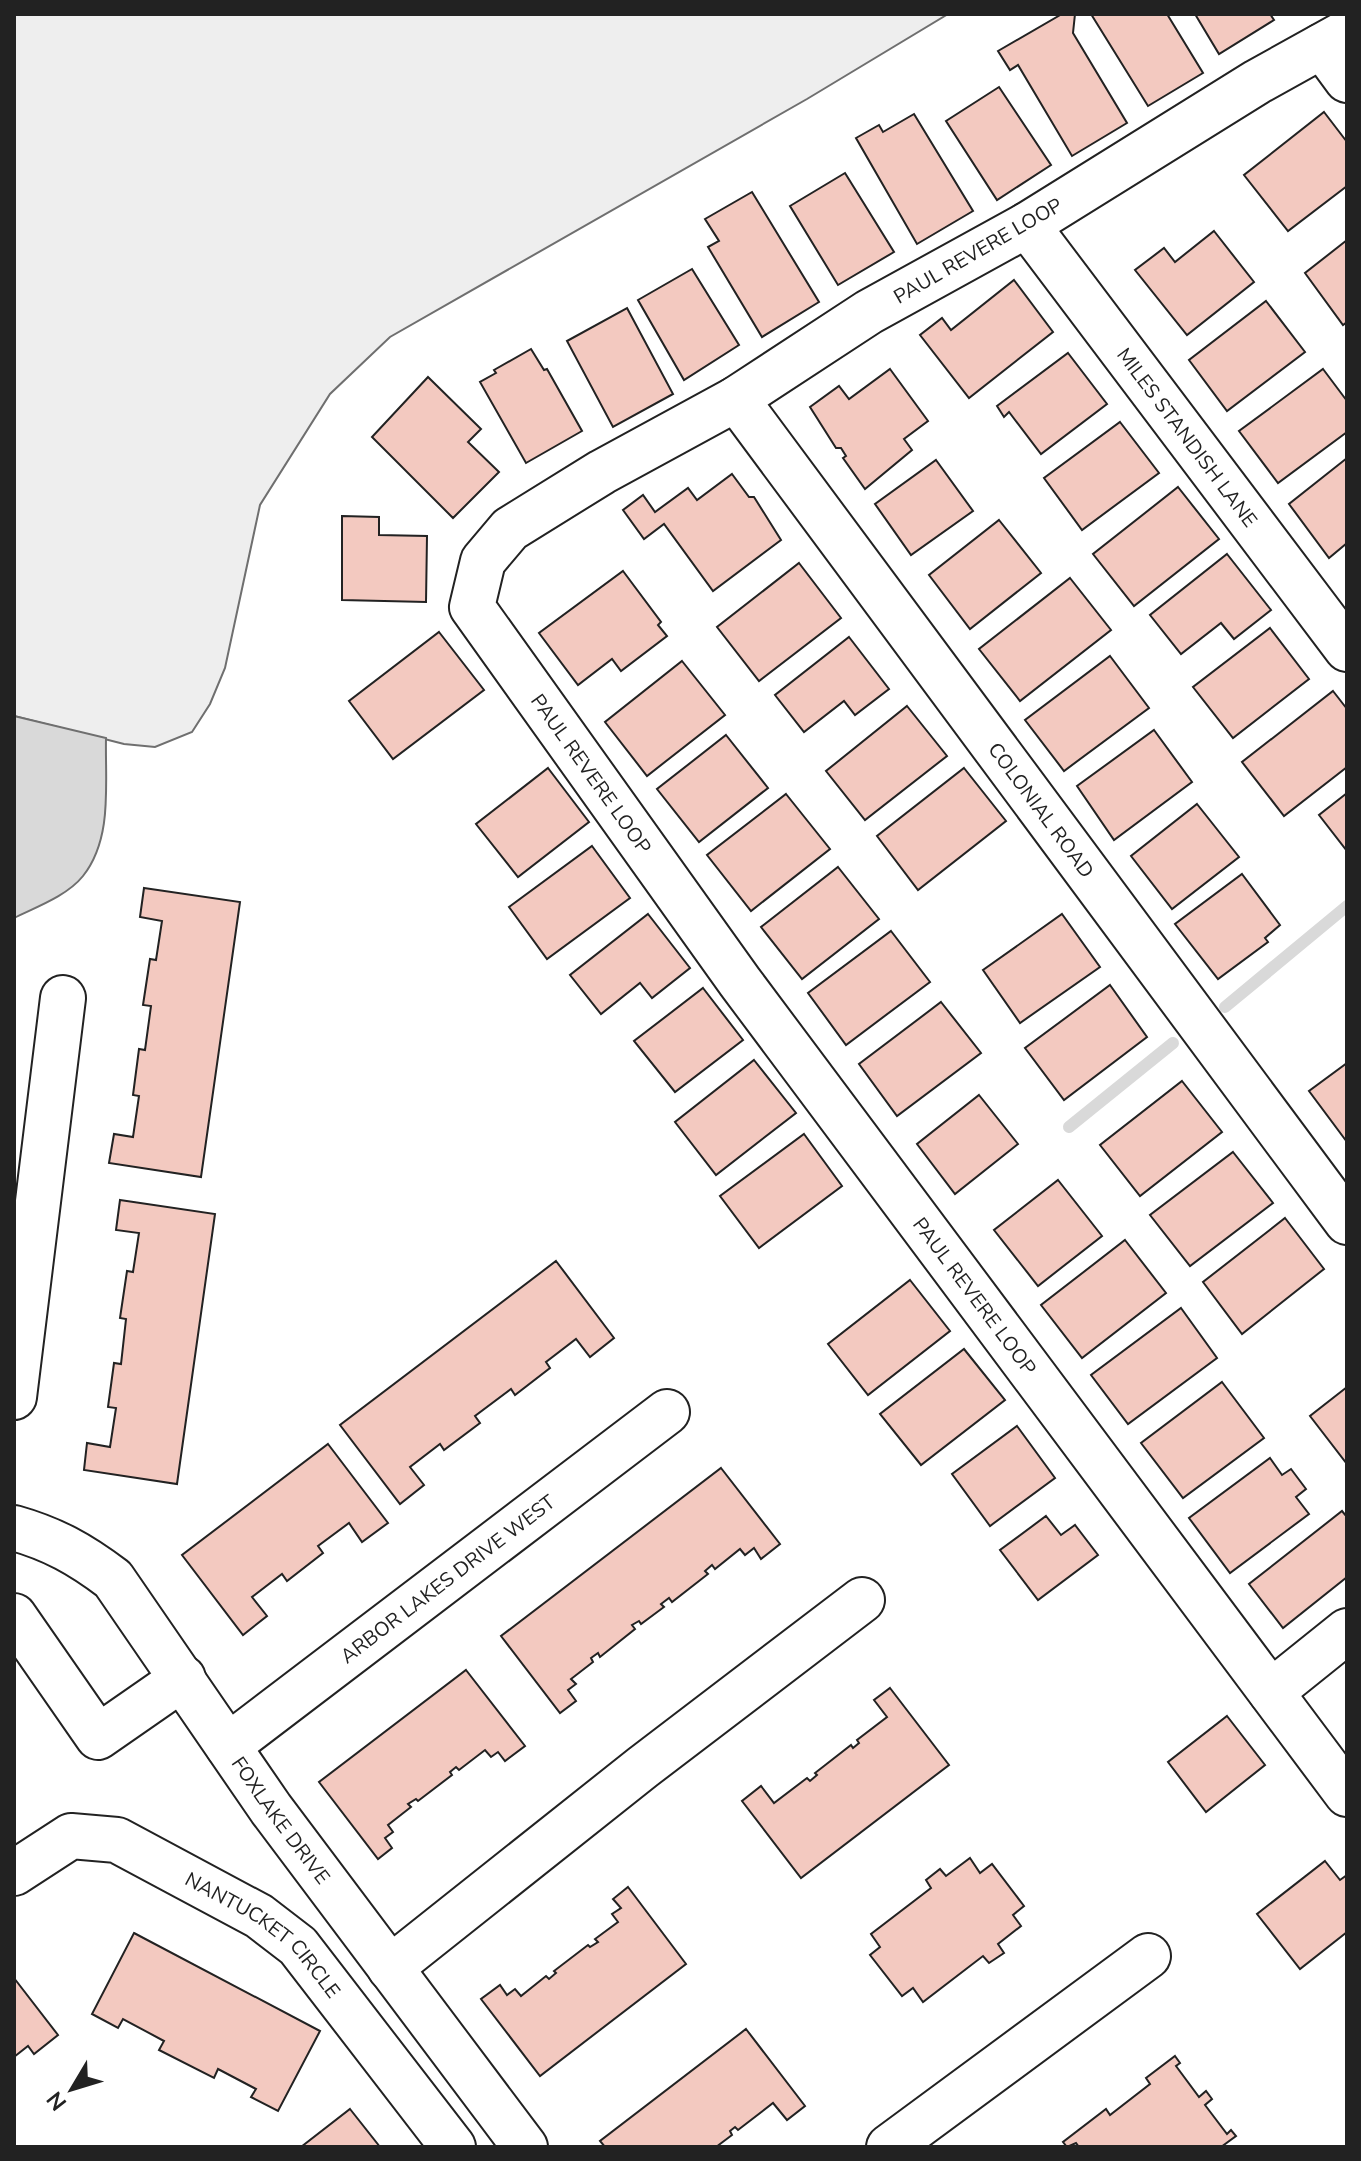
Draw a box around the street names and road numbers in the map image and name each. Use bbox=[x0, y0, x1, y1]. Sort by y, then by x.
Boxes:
street label: PAUL REVERE LOOP bbox=[889, 192, 1067, 310]
street label: MILES STANDISH LANE bbox=[1111, 342, 1264, 533]
street label: PAUL REVERE LOOP bbox=[525, 688, 658, 859]
street label: COLONIAL ROAD bbox=[982, 737, 1100, 883]
street label: PAUL REVERE LOOP bbox=[907, 1212, 1043, 1381]
street label: ARBOR LAKES DRIVE WEST bbox=[335, 1488, 561, 1669]
street label: FOXLAKE DRIVE bbox=[225, 1751, 336, 1890]
street label: NANTUCKET CIRCLE bbox=[180, 1865, 347, 2004]

